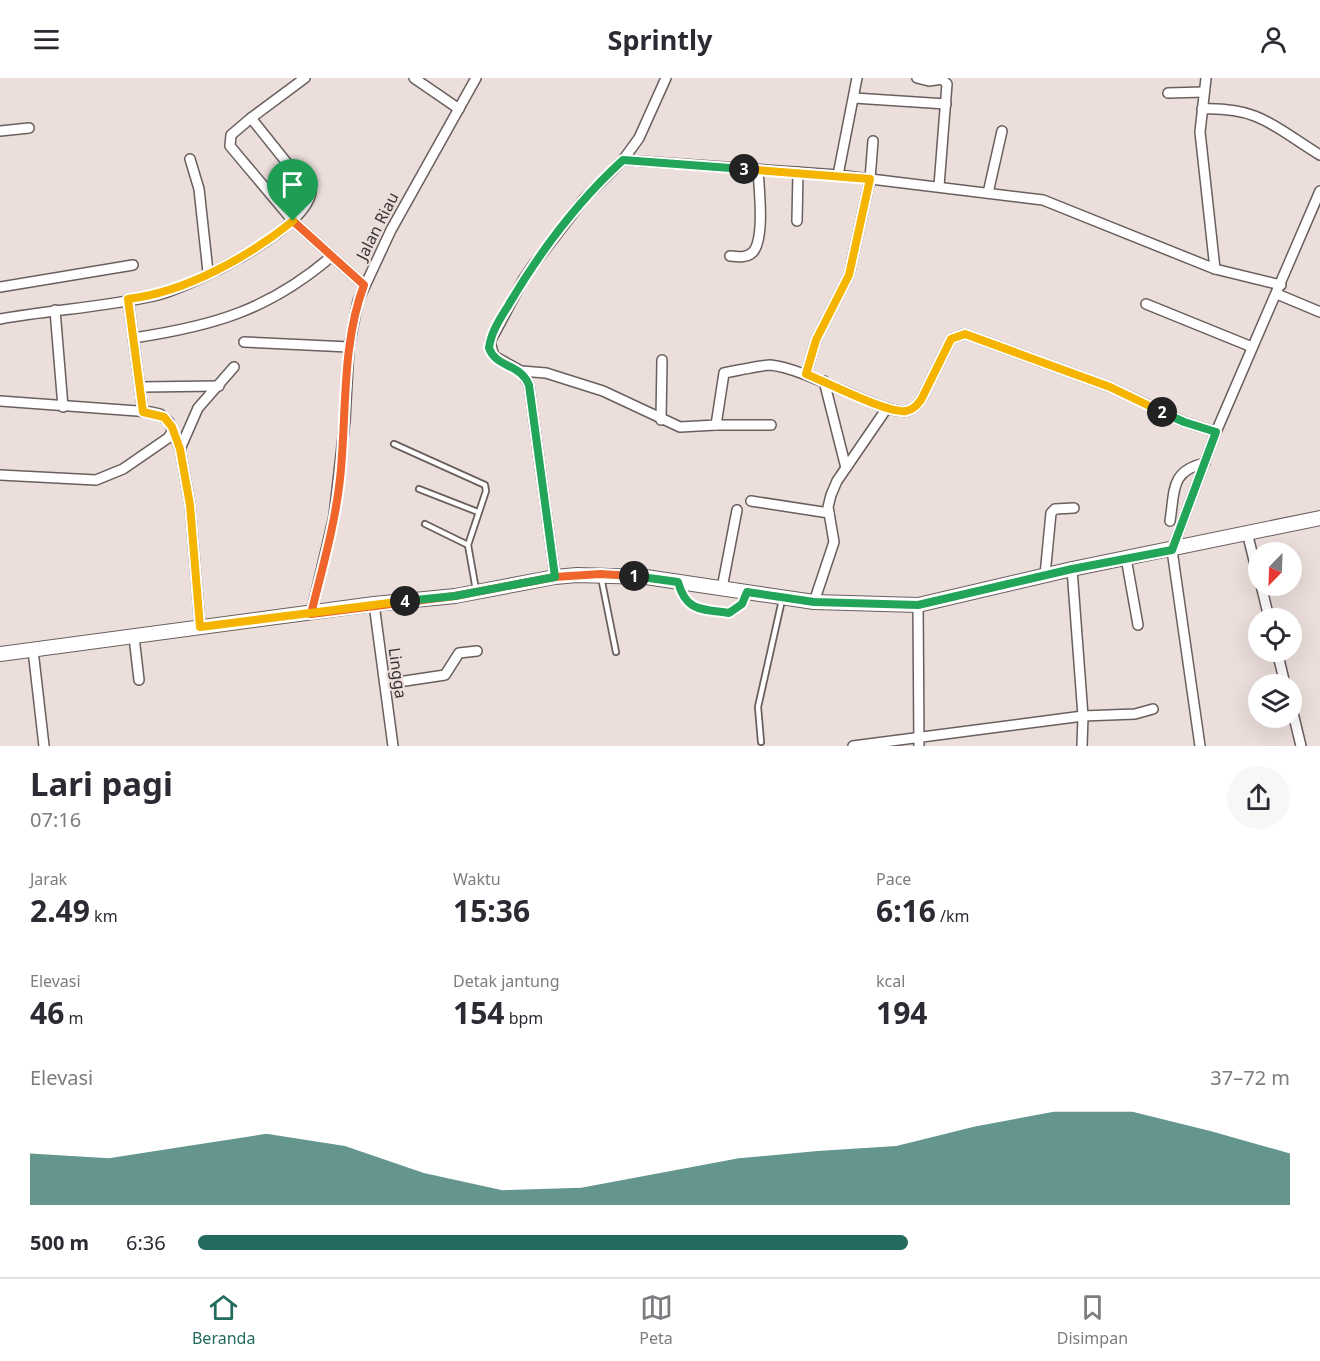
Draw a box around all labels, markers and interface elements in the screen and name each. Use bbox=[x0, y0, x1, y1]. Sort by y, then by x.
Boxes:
text: Sprintly bbox=[608, 21, 712, 58]
icon: menu bbox=[30, 23, 63, 56]
icon: person bbox=[1257, 23, 1290, 56]
pin: 3 bbox=[729, 154, 759, 184]
text: 3 bbox=[739, 158, 749, 180]
pin bbox=[267, 159, 318, 221]
icon: arrive bbox=[276, 168, 309, 201]
street label: Jalan Riau bbox=[350, 188, 403, 265]
pin: 2 bbox=[1147, 397, 1177, 427]
text: 2 bbox=[1157, 401, 1167, 423]
north arrow bbox=[1248, 542, 1302, 596]
map controls bbox=[1248, 542, 1302, 728]
pin: 1 bbox=[619, 561, 649, 591]
text: 1 bbox=[629, 565, 639, 587]
pin: 4 bbox=[390, 586, 420, 616]
text: 4 bbox=[400, 590, 410, 612]
button: locate bbox=[1248, 608, 1302, 662]
street label: Lingga bbox=[384, 646, 412, 700]
button: layers bbox=[1248, 674, 1302, 728]
text: Lari pagi bbox=[30, 761, 173, 806]
button: share bbox=[1227, 766, 1290, 829]
text: 07:16 bbox=[30, 806, 81, 833]
text: Jarak bbox=[30, 868, 67, 890]
text: Waktu bbox=[453, 868, 501, 890]
text: Pace bbox=[876, 868, 911, 890]
text: 2.49 bbox=[30, 890, 90, 931]
text: 15:36 bbox=[453, 890, 530, 931]
text: 6:16 bbox=[876, 890, 936, 931]
text: km bbox=[90, 905, 118, 927]
text: /km bbox=[936, 905, 970, 927]
text: Elevasi bbox=[30, 970, 81, 992]
text: Detak jantung bbox=[453, 970, 560, 992]
text: kcal bbox=[876, 970, 905, 992]
text: 46 bbox=[30, 992, 64, 1033]
text: 154 bbox=[453, 992, 504, 1033]
text: 194 bbox=[876, 992, 927, 1033]
text: m bbox=[64, 1007, 83, 1029]
text: bpm bbox=[504, 1007, 543, 1029]
text: Elevasi bbox=[30, 1064, 93, 1091]
text: 37–72 m bbox=[1210, 1064, 1290, 1091]
text: 500 m bbox=[30, 1229, 89, 1256]
text: 6:36 bbox=[126, 1229, 166, 1256]
tab: Beranda bbox=[192, 1291, 255, 1349]
tab: Peta bbox=[639, 1291, 673, 1349]
tab: Disimpan bbox=[1057, 1291, 1128, 1349]

